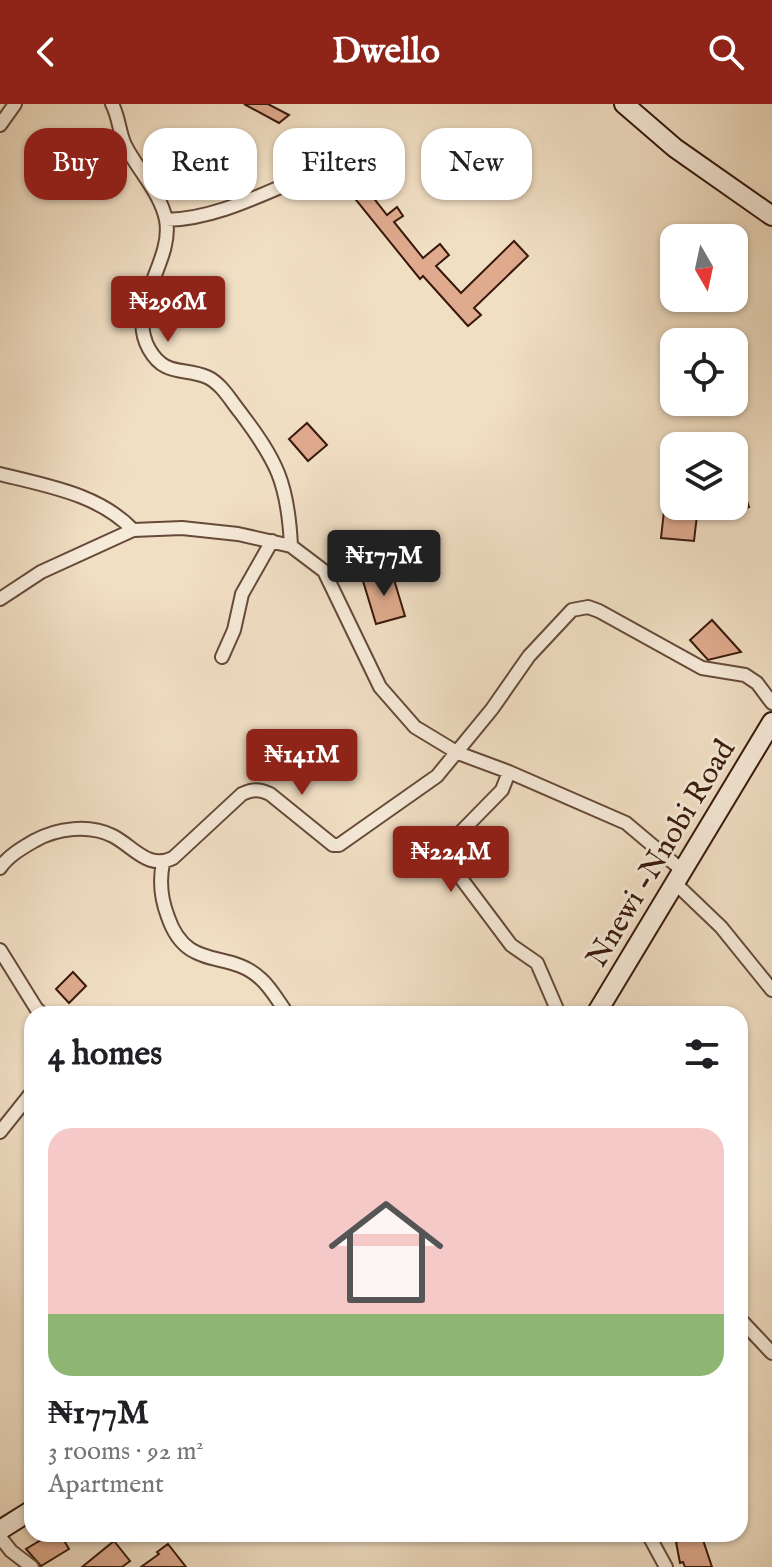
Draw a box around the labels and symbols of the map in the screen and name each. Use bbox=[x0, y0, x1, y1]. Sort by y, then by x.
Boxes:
north arrow bbox=[660, 224, 748, 312]
pin: ₦296M bbox=[112, 276, 224, 344]
pin: ₦177M bbox=[328, 530, 440, 598]
pin: ₦141M bbox=[246, 729, 358, 797]
street label: Nnewi -Nnobi Road bbox=[579, 733, 745, 975]
pin: ₦224M bbox=[395, 826, 507, 894]

